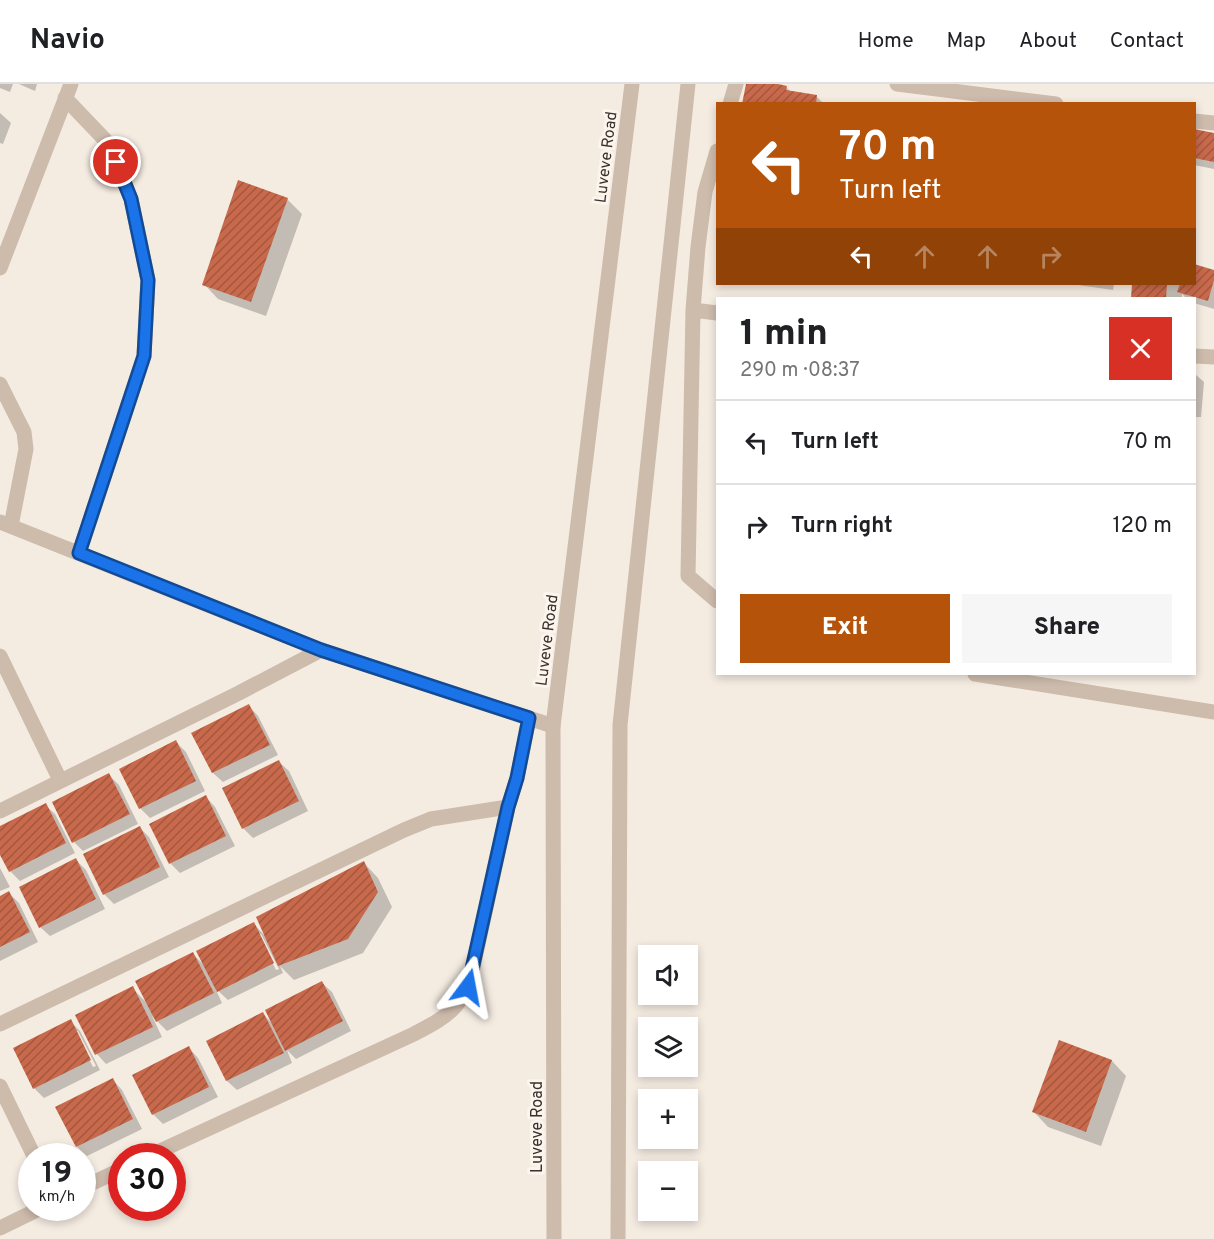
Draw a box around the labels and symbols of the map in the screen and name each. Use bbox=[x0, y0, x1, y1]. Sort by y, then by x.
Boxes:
street label: Luveve Road bbox=[591, 110, 623, 204]
pin bbox=[90, 136, 141, 187]
street label: Luveve Road bbox=[532, 593, 564, 687]
position arrow bbox=[436, 955, 500, 1019]
street label: Luveve Road bbox=[528, 1081, 548, 1173]
speed limit sign: 30 bbox=[108, 1143, 186, 1221]

